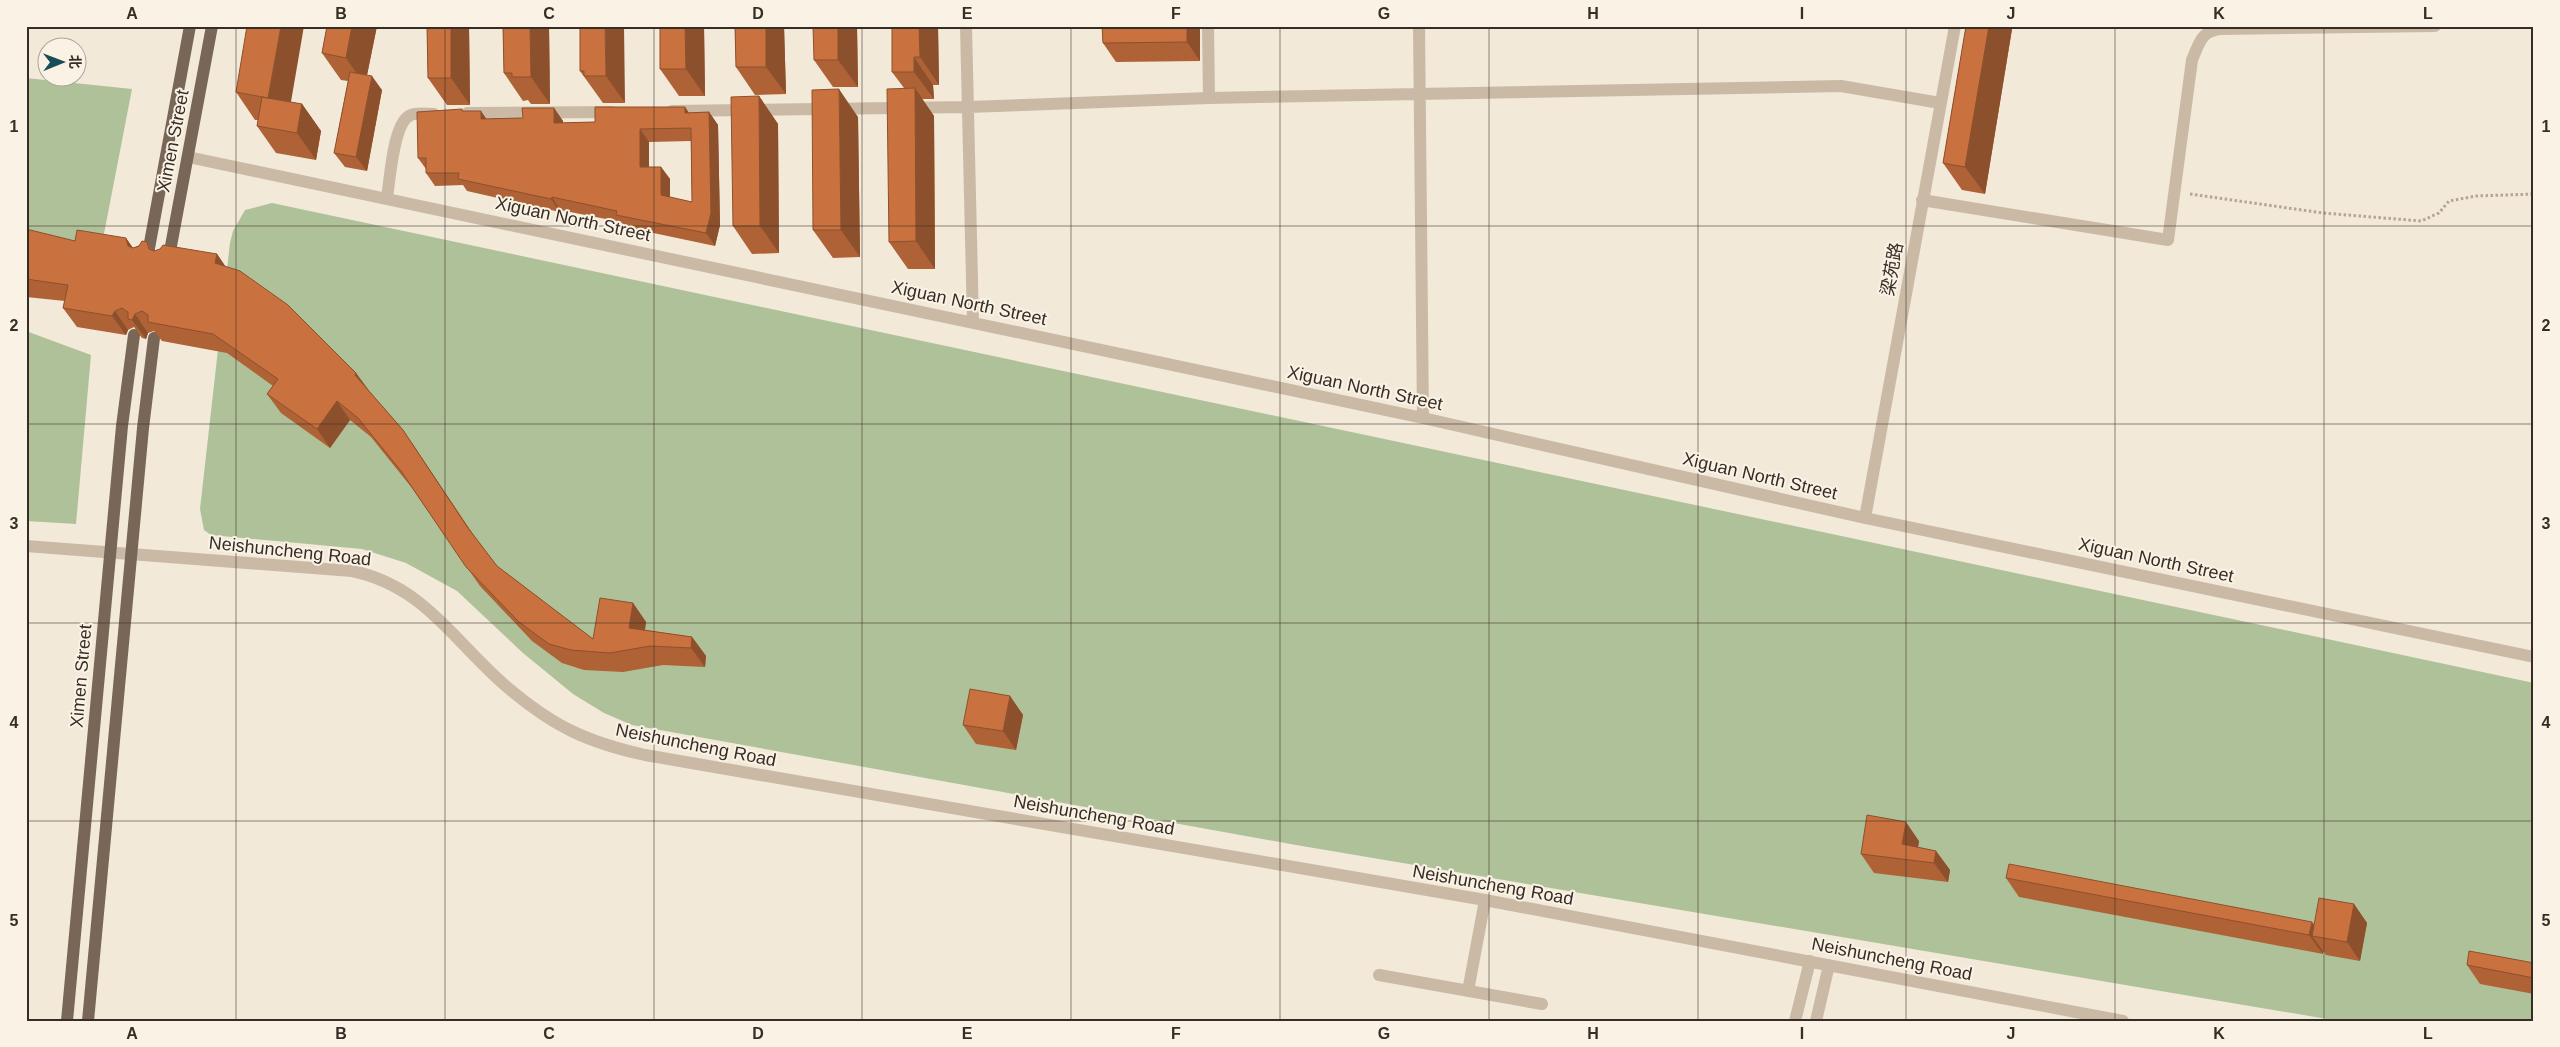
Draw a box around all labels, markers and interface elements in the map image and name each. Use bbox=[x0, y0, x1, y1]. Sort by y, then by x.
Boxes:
text: A bbox=[126, 5, 138, 22]
text: B bbox=[335, 5, 347, 22]
text: C bbox=[543, 5, 555, 22]
text: D bbox=[752, 5, 764, 22]
text: E bbox=[962, 5, 973, 22]
text: F bbox=[1171, 5, 1181, 22]
text: G bbox=[1378, 5, 1390, 22]
text: H bbox=[1587, 5, 1599, 22]
text: I bbox=[1800, 5, 1804, 22]
text: J bbox=[2007, 5, 2015, 22]
text: K bbox=[2213, 5, 2225, 22]
text: L bbox=[2423, 5, 2433, 22]
north arrow bbox=[38, 38, 88, 88]
text: 北 bbox=[67, 55, 83, 69]
street label: Ximen Street bbox=[153, 88, 193, 194]
text: 1 bbox=[10, 118, 19, 135]
text: 1 bbox=[2542, 118, 2551, 135]
street label: Xiguan North Street bbox=[494, 193, 652, 245]
street label: 梁苑路 bbox=[1877, 241, 1907, 297]
street label: Xiguan North Street bbox=[890, 277, 1048, 329]
text: 2 bbox=[10, 317, 19, 334]
text: 2 bbox=[2542, 317, 2551, 334]
street label: Xiguan North Street bbox=[1286, 362, 1444, 414]
street label: Xiguan North Street bbox=[1681, 448, 1839, 504]
text: 3 bbox=[10, 515, 19, 532]
text: 3 bbox=[2542, 515, 2551, 532]
street label: Neishuncheng Road bbox=[208, 533, 372, 569]
street label: Xiguan North Street bbox=[2077, 534, 2235, 586]
street label: Ximen Street bbox=[67, 623, 95, 729]
text: 4 bbox=[10, 714, 19, 731]
text: 4 bbox=[2542, 714, 2551, 731]
street label: Neishuncheng Road bbox=[614, 720, 778, 770]
street label: Neishuncheng Road bbox=[1012, 791, 1176, 839]
street label: Neishuncheng Road bbox=[1411, 861, 1575, 909]
text: 5 bbox=[10, 912, 19, 929]
text: 5 bbox=[2542, 912, 2551, 929]
street label: Neishuncheng Road bbox=[1810, 934, 1974, 984]
text: A bbox=[126, 1025, 138, 1042]
text: B bbox=[335, 1025, 347, 1042]
text: C bbox=[543, 1025, 555, 1042]
text: D bbox=[752, 1025, 764, 1042]
text: E bbox=[962, 1025, 973, 1042]
text: F bbox=[1171, 1025, 1181, 1042]
text: G bbox=[1378, 1025, 1390, 1042]
text: H bbox=[1587, 1025, 1599, 1042]
text: I bbox=[1800, 1025, 1804, 1042]
text: J bbox=[2007, 1025, 2015, 1042]
text: K bbox=[2213, 1025, 2225, 1042]
text: L bbox=[2423, 1025, 2433, 1042]

